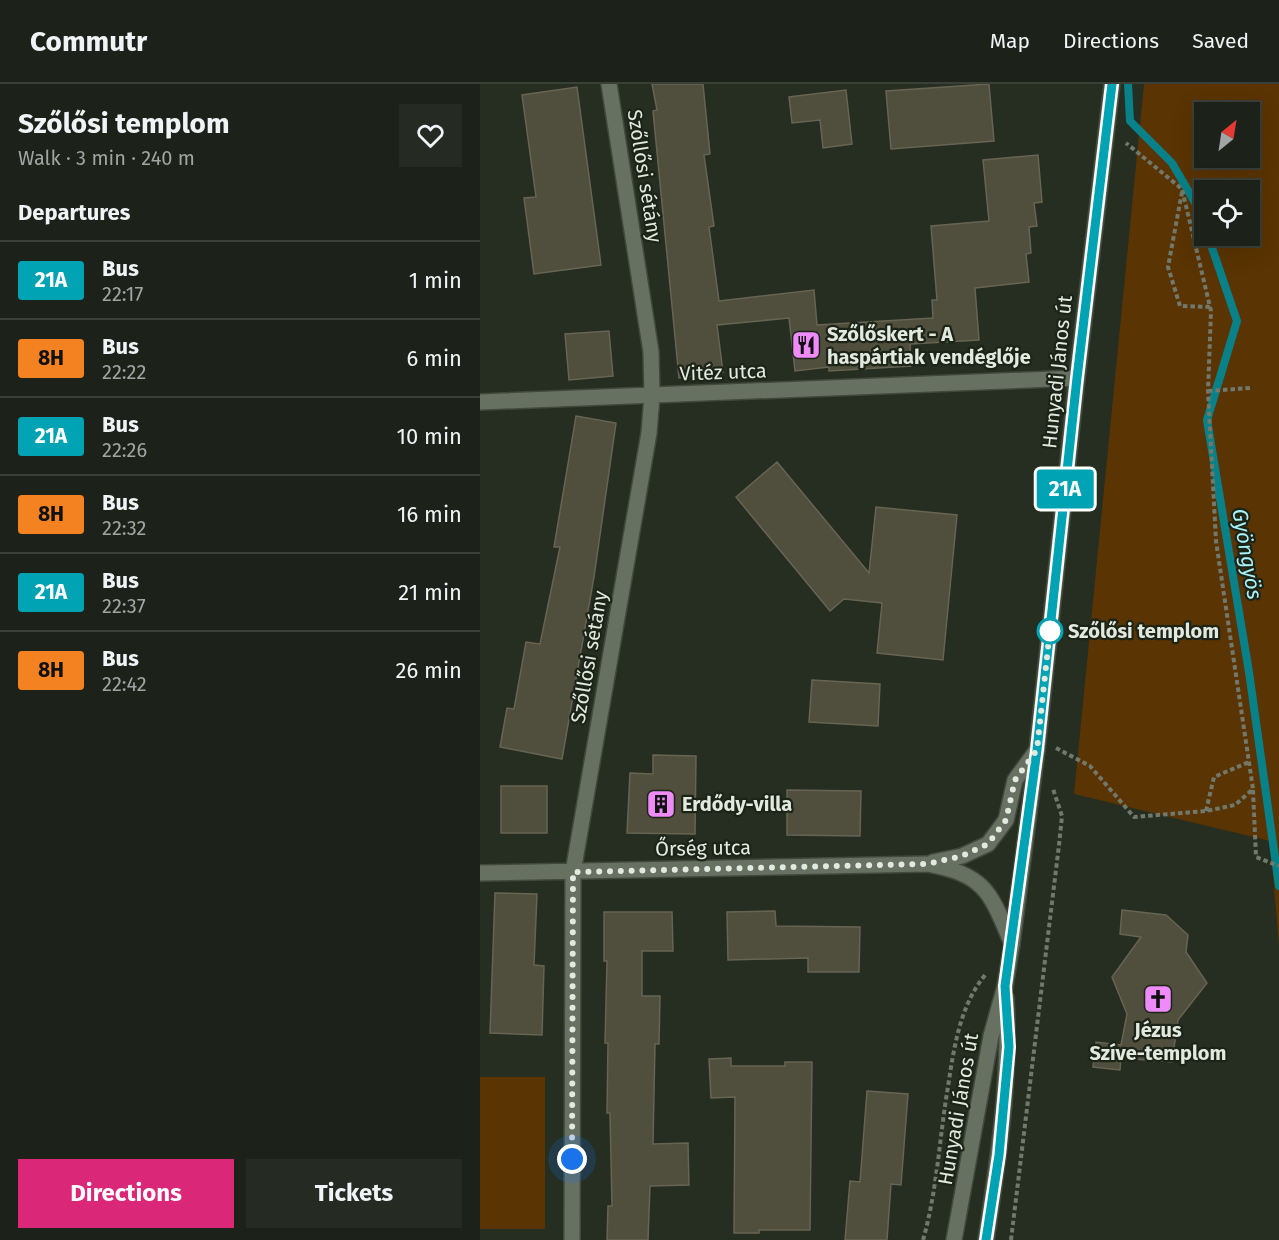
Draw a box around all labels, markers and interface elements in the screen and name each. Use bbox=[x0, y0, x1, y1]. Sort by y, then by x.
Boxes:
text: Commutr bbox=[30, 25, 147, 58]
text: Map bbox=[990, 28, 1030, 54]
text: Directions bbox=[1063, 28, 1159, 54]
text: Saved bbox=[1192, 28, 1249, 54]
north arrow bbox=[1194, 102, 1260, 168]
map controls bbox=[1194, 102, 1260, 246]
button: heart bbox=[399, 104, 462, 167]
text: Szőlősi templom bbox=[18, 107, 230, 140]
street label: Szőllősi sétány bbox=[623, 108, 667, 244]
text: Walk · 3 min · 240 m bbox=[18, 146, 195, 170]
button: locate bbox=[1194, 180, 1260, 246]
text: Departures bbox=[18, 199, 130, 226]
text: Bus bbox=[102, 255, 139, 282]
text: 21A bbox=[35, 267, 67, 293]
text: 1 min bbox=[409, 267, 462, 294]
text: 22:17 bbox=[102, 282, 143, 306]
street label: Hunyadi János út bbox=[1037, 293, 1077, 450]
place label: Szőlőskert - A haspártiak vendéglője bbox=[827, 322, 1031, 369]
restaurant icon: Szőlőskert - A haspártiak vendéglője bbox=[790, 329, 822, 361]
text: Bus bbox=[102, 333, 139, 360]
text: 8H bbox=[38, 345, 64, 371]
text: 6 min bbox=[406, 345, 462, 372]
street label: Vitéz utca bbox=[679, 358, 767, 386]
text: 22:22 bbox=[102, 360, 146, 384]
text: Bus bbox=[102, 411, 139, 438]
text: 21A bbox=[35, 423, 67, 449]
text: 10 min bbox=[396, 423, 462, 450]
text: 22:26 bbox=[102, 438, 147, 462]
line badge: 21A bbox=[1030, 470, 1100, 508]
text: 21A bbox=[1049, 476, 1081, 502]
text: Bus bbox=[102, 489, 139, 516]
text: 8H bbox=[38, 501, 64, 527]
text: 16 min bbox=[397, 501, 462, 528]
water label: Gyöngyös bbox=[1226, 507, 1268, 602]
text: 22:32 bbox=[102, 516, 146, 540]
text: Bus bbox=[102, 567, 139, 594]
text: 21A bbox=[35, 579, 67, 605]
text: 21 min bbox=[398, 579, 462, 606]
street label: Szőllősi sétány bbox=[566, 589, 612, 725]
text: 22:37 bbox=[102, 594, 146, 618]
marker: Szőlősi templom bbox=[1037, 618, 1063, 644]
place label: Szőlősi templom bbox=[1068, 619, 1219, 643]
text: Bus bbox=[102, 645, 139, 672]
text: 8H bbox=[38, 657, 64, 683]
text: 26 min bbox=[396, 657, 462, 684]
text: 22:42 bbox=[102, 672, 147, 696]
building icon: Erdődy-villa bbox=[645, 788, 677, 820]
place label: Erdődy-villa bbox=[682, 792, 792, 816]
street label: Őrség utca bbox=[655, 834, 751, 861]
church icon: Jézus Szíve-templom bbox=[1142, 983, 1174, 1015]
place label: Jézus Szíve-templom bbox=[1090, 1018, 1226, 1065]
street label: Hunyadi János út bbox=[933, 1030, 983, 1187]
your location bbox=[557, 1144, 587, 1174]
button: Directions bbox=[18, 1159, 234, 1228]
button: Tickets bbox=[246, 1159, 462, 1228]

